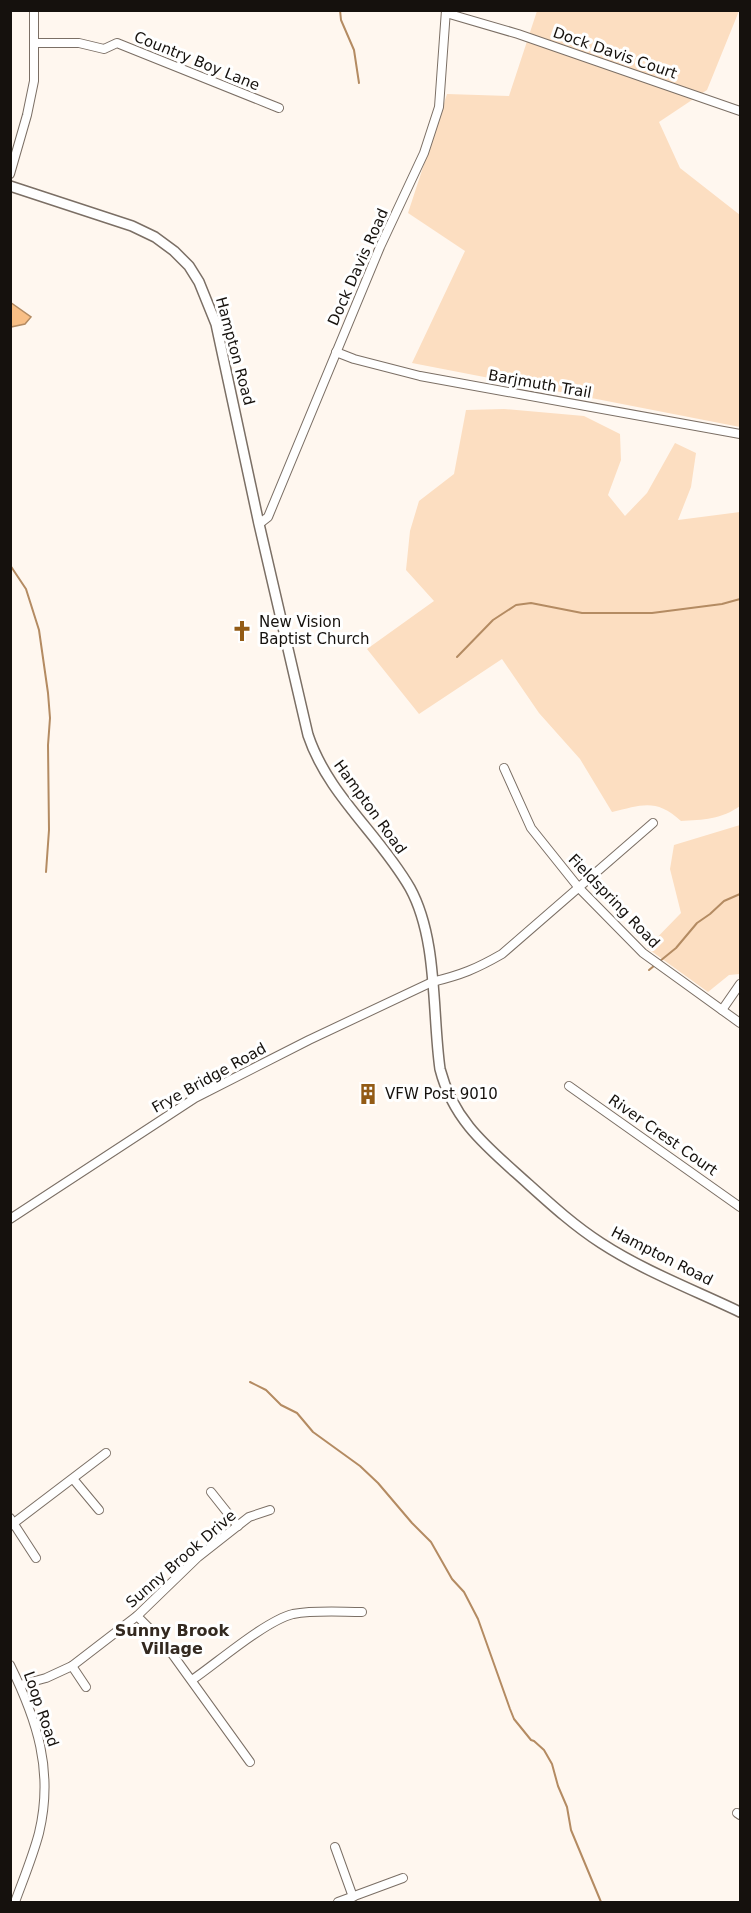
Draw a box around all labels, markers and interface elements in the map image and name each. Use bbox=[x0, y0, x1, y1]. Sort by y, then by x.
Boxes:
street label: Dock Davis Court bbox=[551, 23, 679, 83]
street label: Country Boy Lane bbox=[132, 28, 262, 94]
street label: Dock Davis Road bbox=[324, 206, 392, 328]
street label: Hampton Road bbox=[212, 295, 258, 407]
street label: Barjmuth Trail bbox=[487, 366, 593, 402]
place label: New Vision Baptist Church bbox=[259, 613, 370, 648]
church icon: New Vision Baptist Church bbox=[230, 619, 254, 643]
street label: Hampton Road bbox=[330, 757, 410, 857]
street label: Fieldspring Road bbox=[565, 850, 663, 952]
street label: Frye Bridge Road bbox=[149, 1039, 269, 1117]
building icon: VFW Post 9010 bbox=[356, 1082, 380, 1106]
place label: VFW Post 9010 bbox=[385, 1085, 498, 1103]
street label: River Crest Court bbox=[605, 1091, 721, 1179]
street label: Hampton Road bbox=[608, 1223, 716, 1289]
street label: Sunny Brook Drive bbox=[122, 1506, 240, 1612]
district label: Sunny Brook Village bbox=[115, 1621, 230, 1658]
street label: Loop Road bbox=[20, 1669, 62, 1749]

